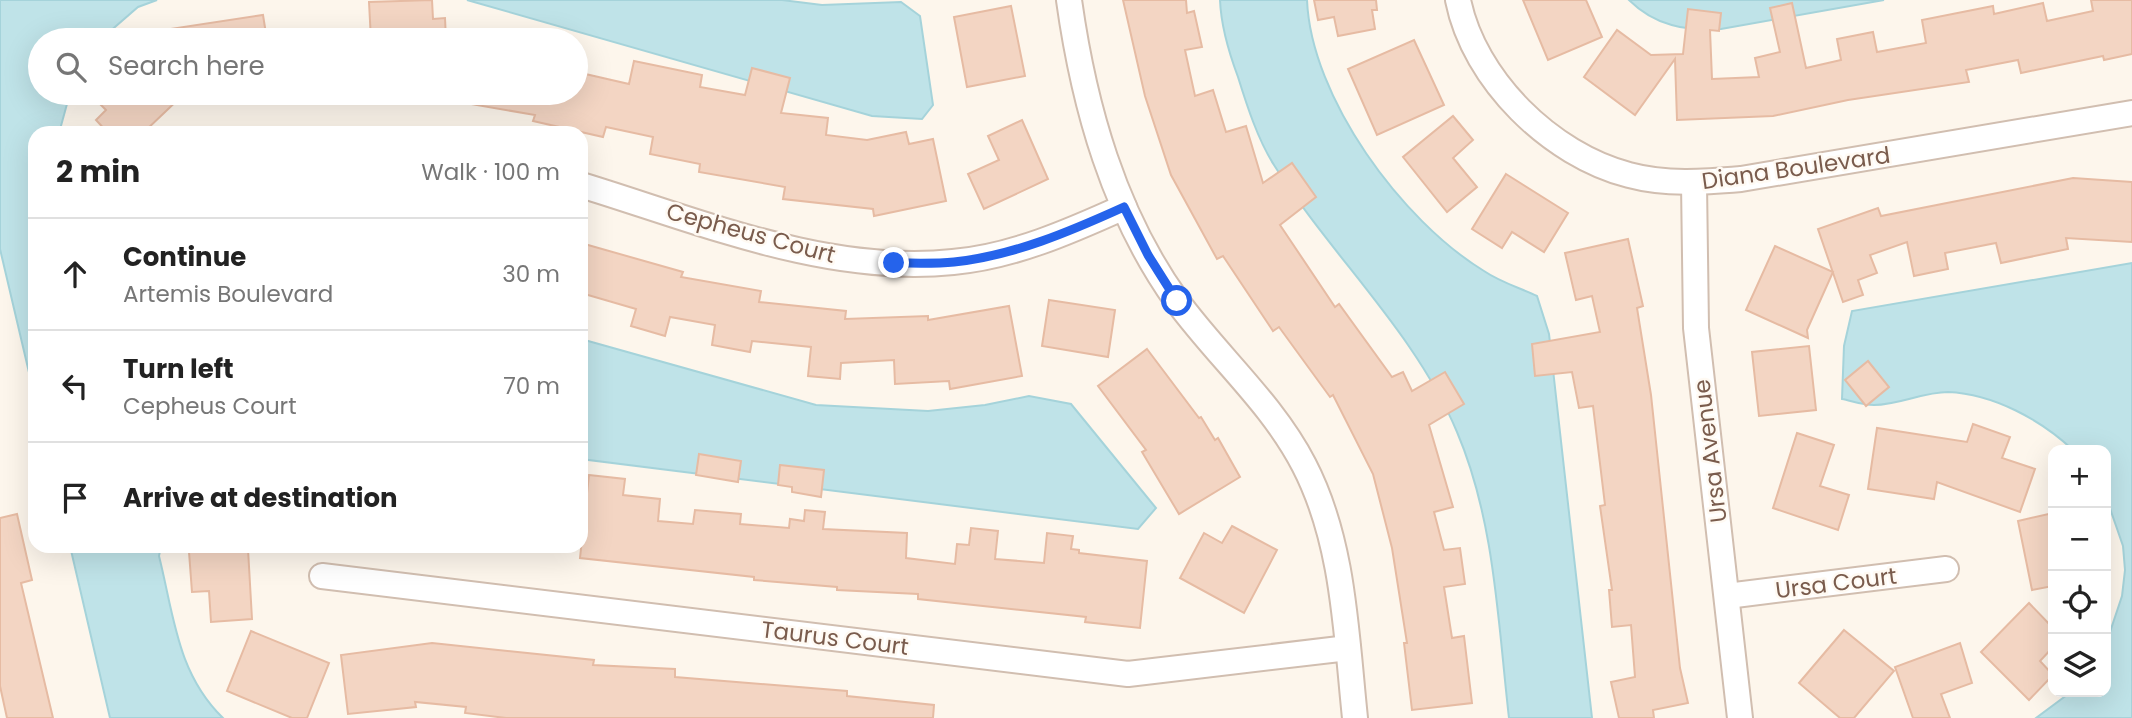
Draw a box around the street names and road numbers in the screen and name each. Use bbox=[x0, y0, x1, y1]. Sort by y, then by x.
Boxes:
street label: Diana Boulevard bbox=[1700, 139, 1892, 197]
street label: Cepheus Court bbox=[663, 195, 839, 271]
street label: Ursa Avenue bbox=[1685, 378, 1735, 524]
street label: Ursa Court bbox=[1774, 560, 1898, 606]
street label: Taurus Court bbox=[759, 613, 911, 663]

